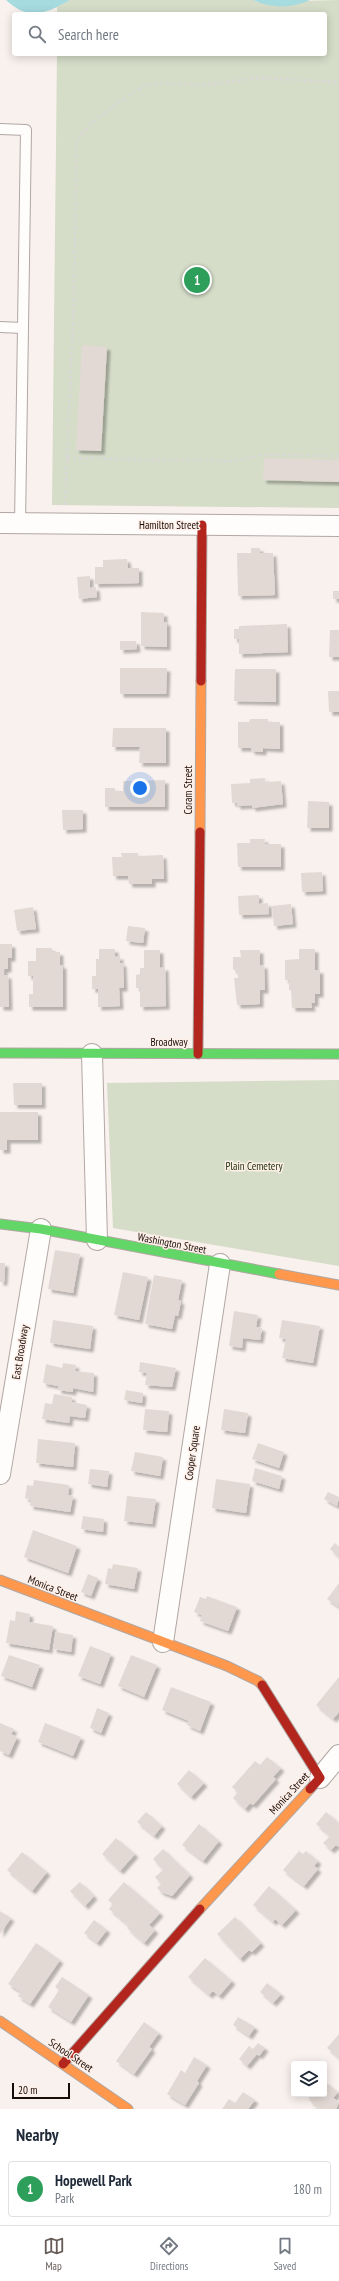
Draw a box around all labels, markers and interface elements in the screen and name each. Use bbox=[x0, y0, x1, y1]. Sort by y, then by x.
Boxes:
search box bbox=[12, 12, 327, 56]
icon: search bbox=[26, 23, 48, 45]
text: Search here bbox=[58, 25, 119, 44]
pin: 1 bbox=[184, 265, 210, 295]
street label: Hamilton Street bbox=[139, 518, 199, 532]
street label: Coram Street bbox=[181, 765, 195, 815]
your location bbox=[130, 778, 150, 798]
street label: Broadway bbox=[150, 1035, 188, 1049]
park label: Plain Cemetery bbox=[225, 1159, 283, 1173]
street label: Washington Street bbox=[137, 1229, 207, 1257]
street label: East Broadway bbox=[9, 1323, 31, 1380]
street label: Cooper Square bbox=[181, 1424, 203, 1481]
street label: Monica Street bbox=[26, 1572, 80, 1604]
street label: Monica Street bbox=[266, 1769, 312, 1817]
street label: School Street bbox=[46, 2035, 96, 2075]
map controls bbox=[291, 2061, 327, 2097]
button: layers bbox=[291, 2061, 327, 2097]
scale bar bbox=[12, 2081, 70, 2100]
text: 20 m bbox=[18, 2083, 37, 2097]
text: Nearby bbox=[16, 2124, 59, 2146]
text: Hopewell Park bbox=[55, 2171, 132, 2190]
text: 1 bbox=[27, 2181, 33, 2198]
text: 180 m bbox=[293, 2181, 322, 2198]
text: Park bbox=[55, 2190, 74, 2207]
tab: Map bbox=[43, 2235, 65, 2273]
tab: Directions bbox=[150, 2235, 188, 2273]
tab: Saved bbox=[274, 2235, 296, 2273]

